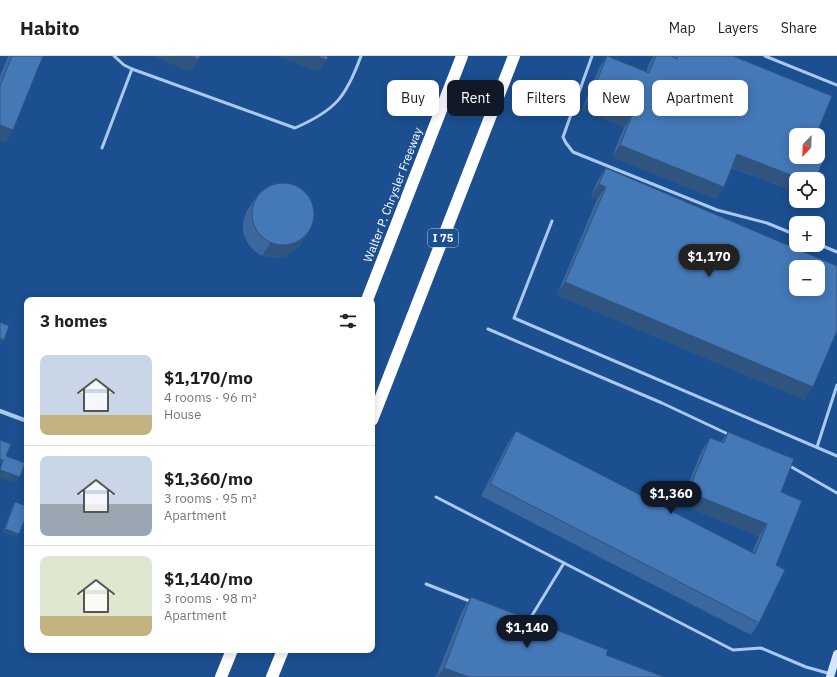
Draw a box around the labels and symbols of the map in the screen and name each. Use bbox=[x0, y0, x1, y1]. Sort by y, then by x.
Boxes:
street label: Walter P. Chrysler Freeway bbox=[360, 125, 425, 264]
north arrow bbox=[789, 128, 825, 164]
road number: I 75 bbox=[428, 229, 458, 247]
pin: $1,170 bbox=[676, 244, 742, 278]
pin: $1,360 bbox=[638, 481, 704, 515]
pin: $1,140 bbox=[494, 615, 560, 649]

